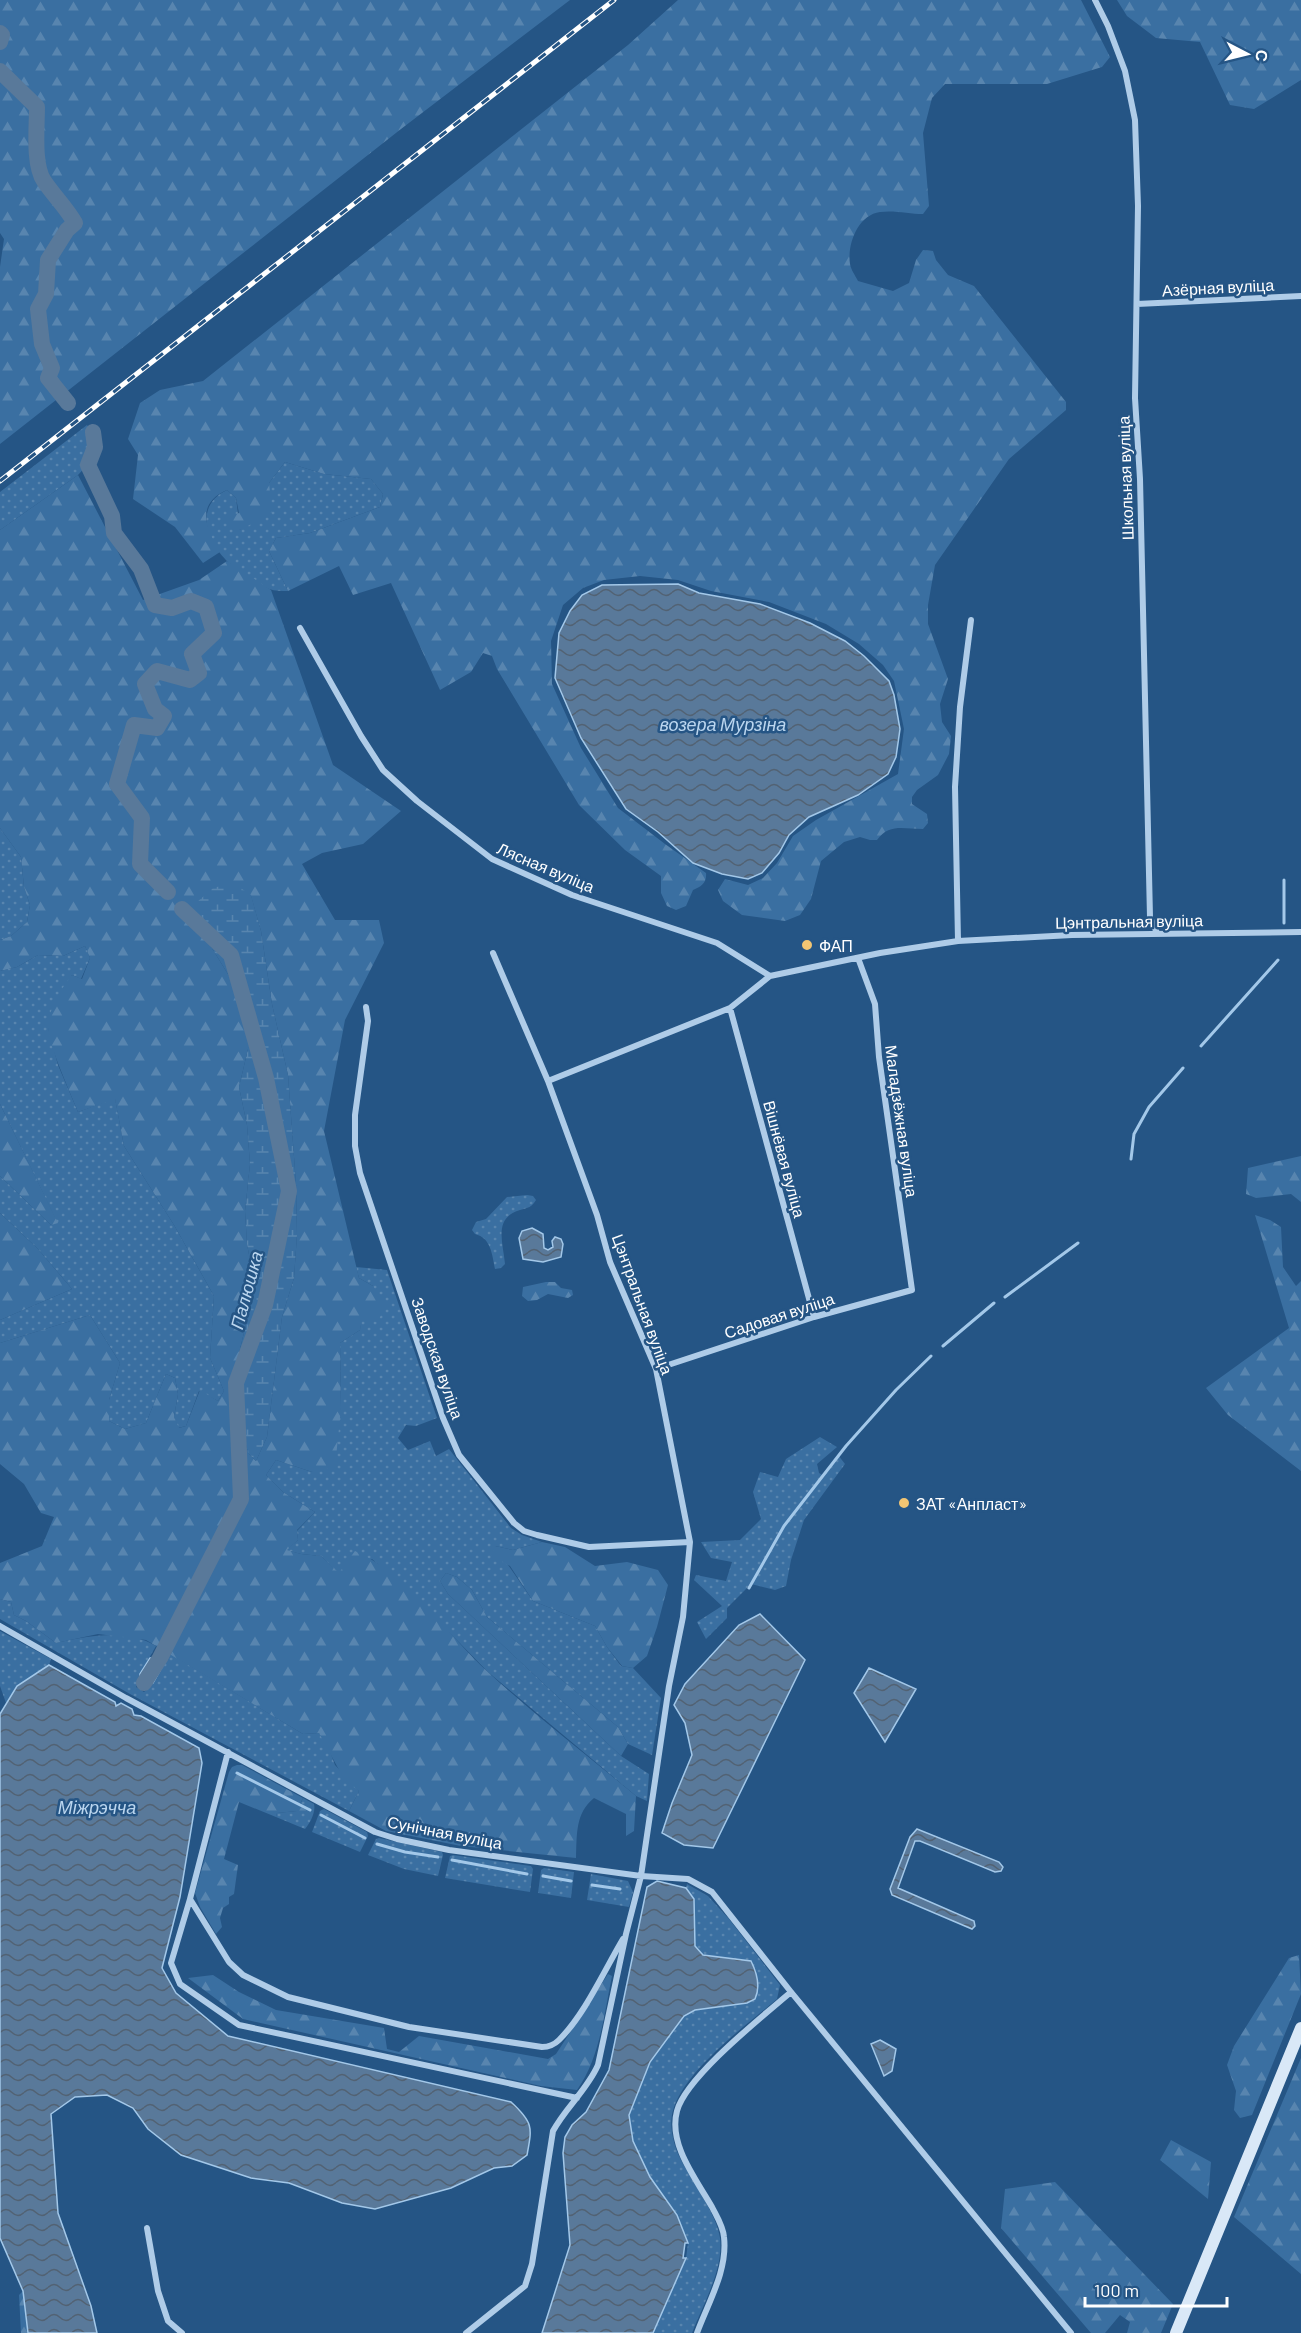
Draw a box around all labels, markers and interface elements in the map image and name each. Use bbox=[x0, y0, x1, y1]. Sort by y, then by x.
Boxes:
north arrow bbox=[1217, 24, 1277, 84]
text: С bbox=[1252, 49, 1273, 63]
street label: Азёрная вуліца bbox=[1162, 275, 1275, 299]
street label: Школьная вуліца bbox=[1113, 415, 1137, 541]
water label: возера Мурзіна bbox=[660, 713, 786, 735]
street label: Лясная вуліца bbox=[495, 838, 597, 896]
street label: Цэнтральная вуліца bbox=[1055, 910, 1203, 932]
place label: ФАП bbox=[819, 936, 853, 955]
marker: ФАП bbox=[800, 938, 814, 952]
street label: Маладзёжная вуліца bbox=[882, 1044, 922, 1198]
street label: Вішнёвая вуліца bbox=[760, 1098, 810, 1220]
street label: Цэнтральная вуліца bbox=[609, 1231, 677, 1377]
water label: Палюшка bbox=[225, 1249, 267, 1331]
street label: Садовая вуліца bbox=[722, 1288, 837, 1342]
street label: Заводская вуліца bbox=[408, 1295, 468, 1422]
place label: ЗАТ «Анпласт» bbox=[916, 1494, 1027, 1513]
marker: ЗАТ «Анпласт» bbox=[897, 1496, 911, 1510]
water label: Міжрэчча bbox=[58, 1796, 136, 1818]
street label: Сунічная вуліца bbox=[386, 1812, 504, 1852]
scale bar bbox=[1085, 2270, 1228, 2308]
text: 100 m bbox=[1094, 2279, 1139, 2301]

